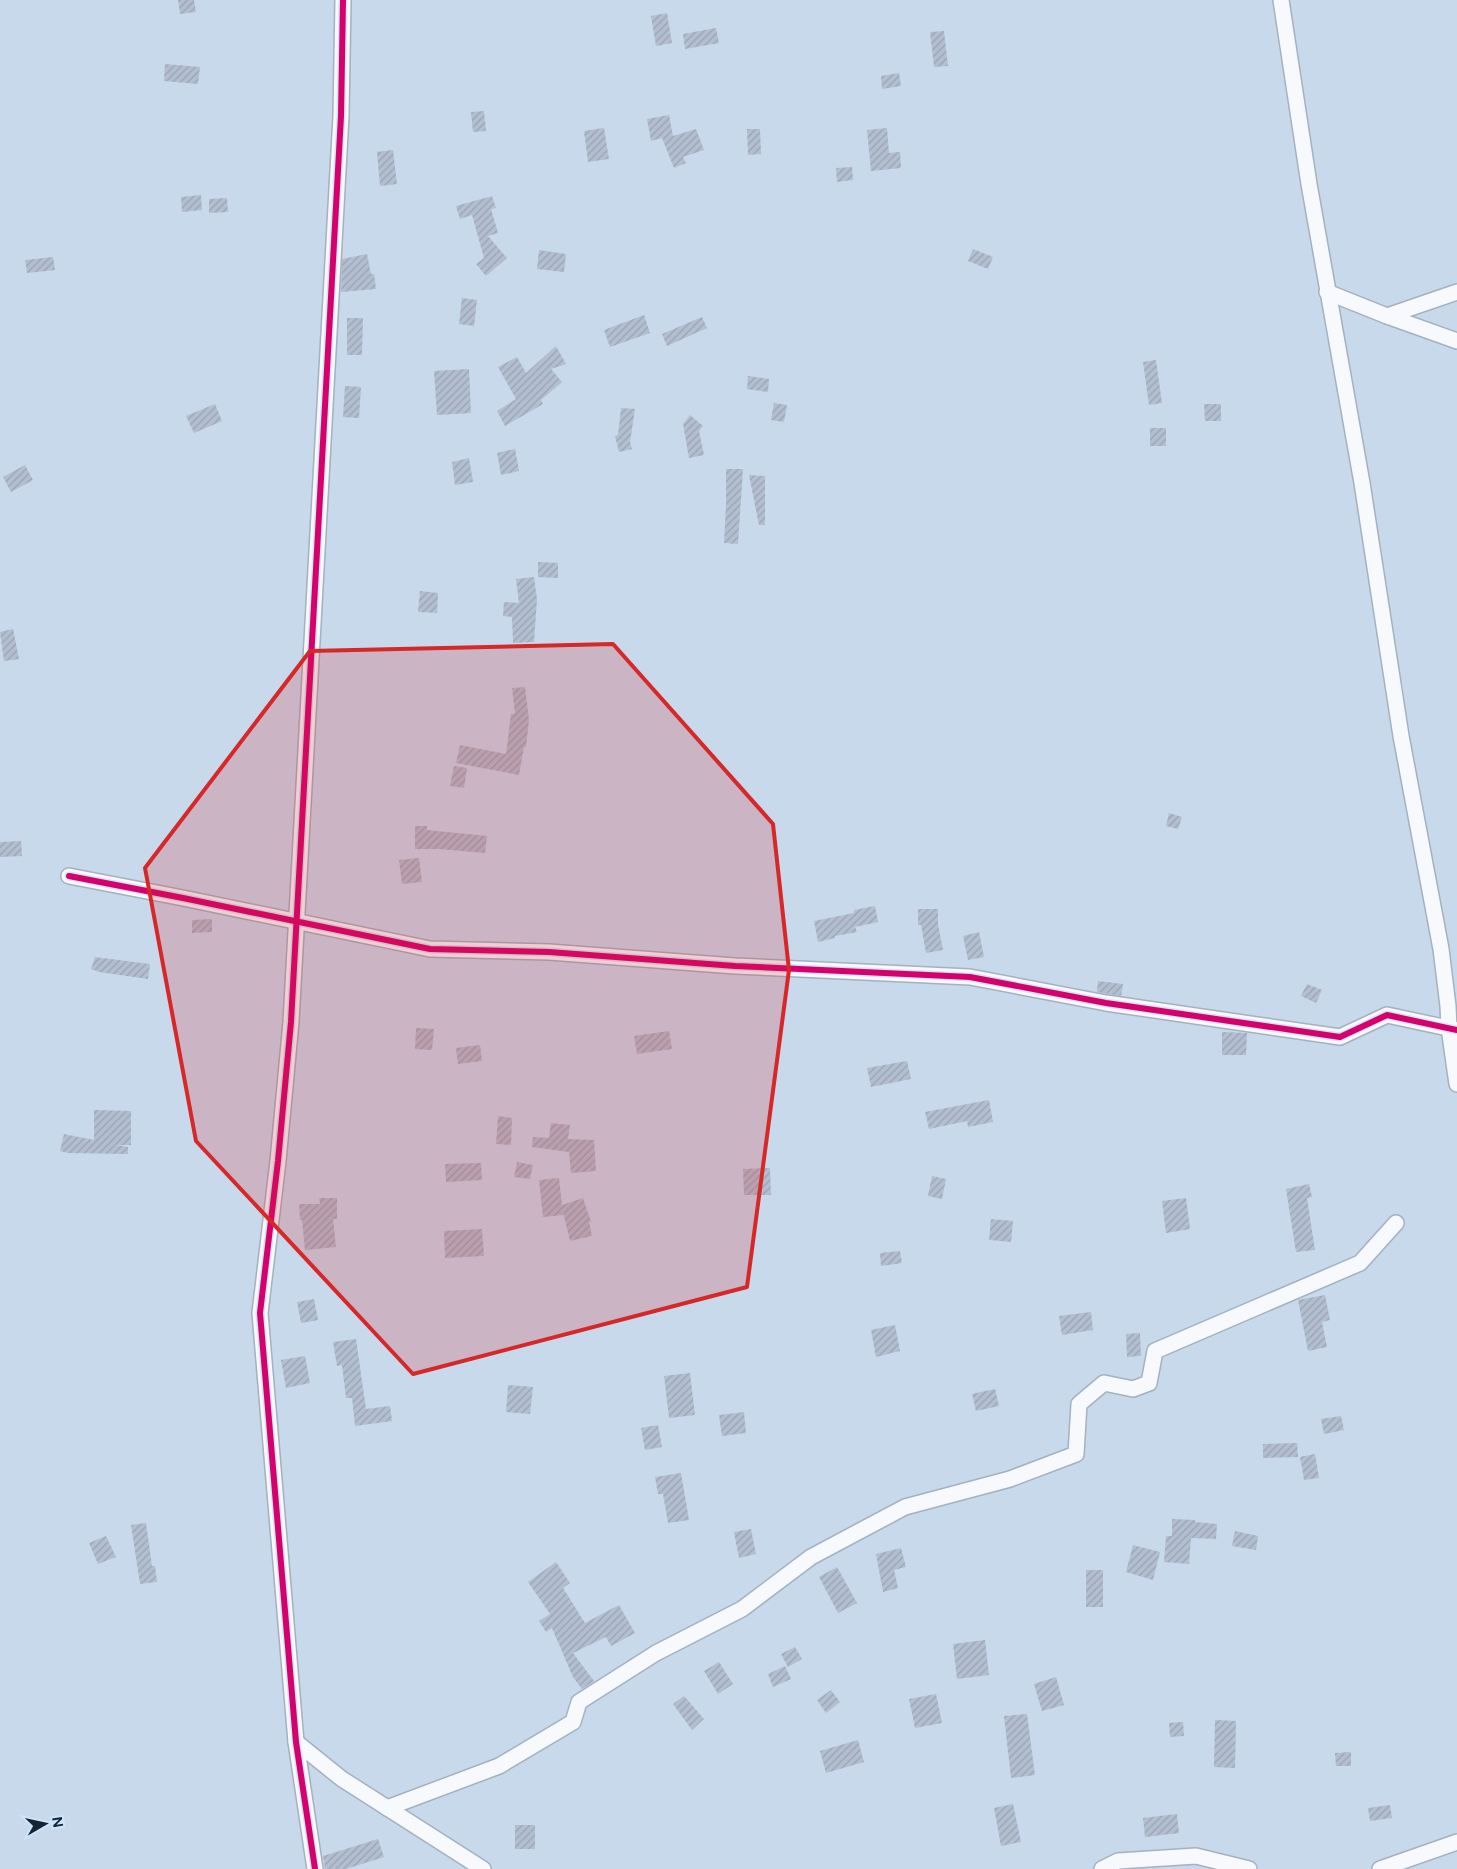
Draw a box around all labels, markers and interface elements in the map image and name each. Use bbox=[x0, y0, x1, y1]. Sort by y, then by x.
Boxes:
north arrow bbox=[20, 1799, 70, 1849]
text: N bbox=[48, 1815, 67, 1829]

